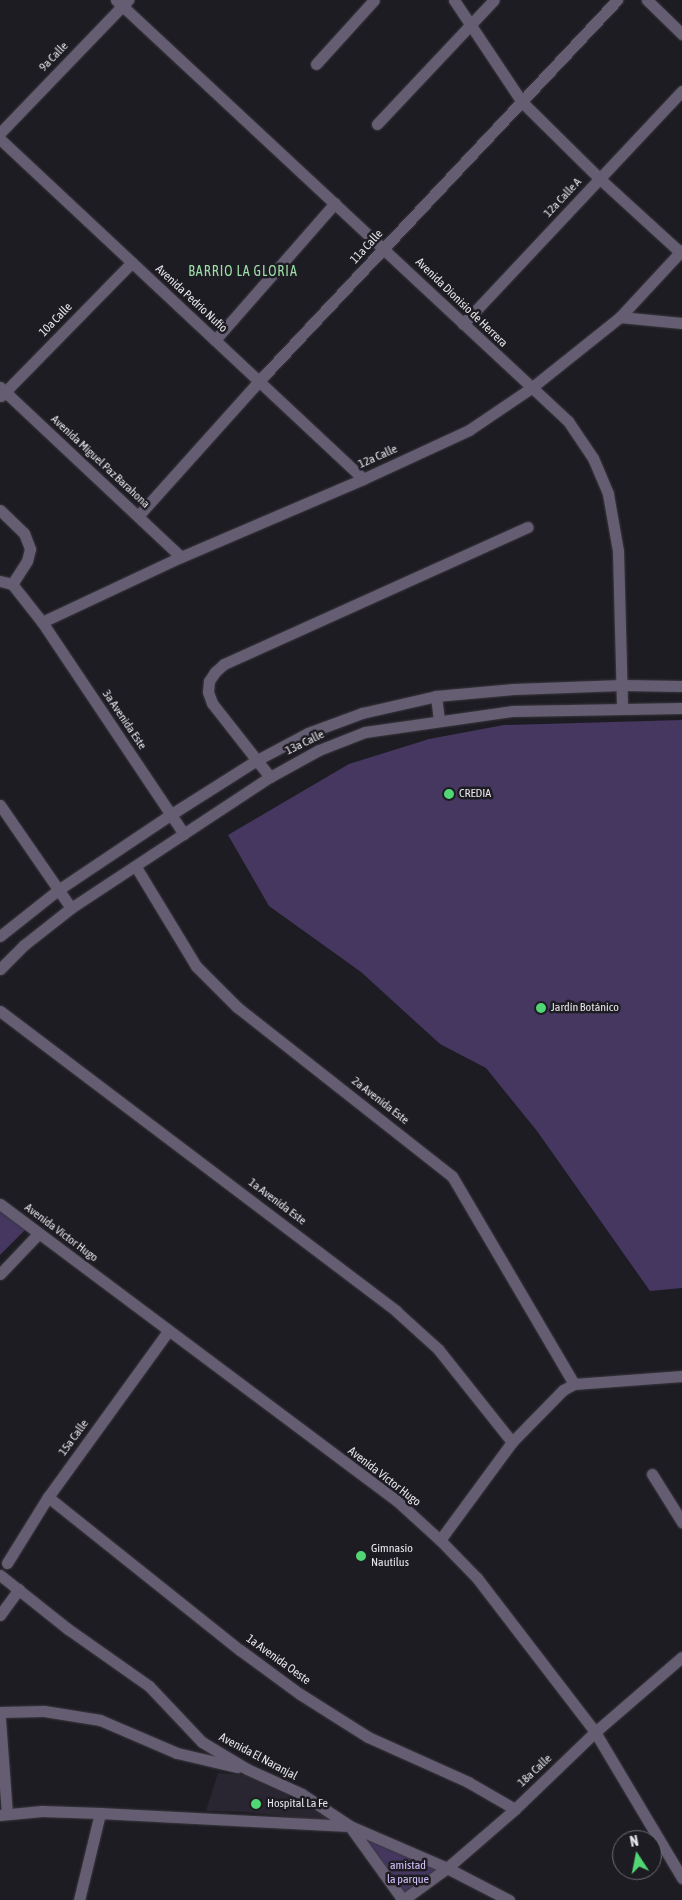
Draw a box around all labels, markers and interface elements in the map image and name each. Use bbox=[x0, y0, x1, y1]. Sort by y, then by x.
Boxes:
street label: 9a Calle bbox=[36, 39, 72, 75]
street label: 12a Calle A bbox=[541, 175, 585, 221]
street label: 11a Calle bbox=[348, 227, 386, 267]
street label: Avenida Dionisio de Herrera bbox=[412, 255, 510, 351]
street label: Avenida Pedrio Nufio bbox=[152, 262, 230, 336]
district label: BARRIO LA GLORIA bbox=[186, 263, 300, 279]
street label: 10a Calle bbox=[37, 300, 75, 340]
street label: Avenida Miguel Paz Barahona bbox=[48, 412, 152, 512]
street label: 12a Calle bbox=[356, 442, 400, 472]
street label: 3a Avenida Este bbox=[99, 688, 149, 752]
street label: 13a Calle bbox=[283, 728, 327, 758]
place label: CREDIA bbox=[459, 787, 491, 801]
marker: CREDIA bbox=[443, 788, 455, 800]
place label: Jardín Botánico bbox=[551, 1001, 619, 1015]
marker: Jardín Botánico bbox=[535, 1002, 547, 1014]
street label: 2a Avenida Este bbox=[349, 1074, 411, 1128]
street label: 1a Avenida Este bbox=[245, 1176, 309, 1228]
street label: Avenida Víctor Hugo bbox=[21, 1201, 101, 1265]
street label: 15a Calle bbox=[56, 1417, 92, 1459]
street label: Avenida Víctor Hugo bbox=[345, 1444, 423, 1510]
place label: Gimnasio Nautilus bbox=[371, 1542, 413, 1570]
marker: Gimnasio Nautilus bbox=[355, 1550, 367, 1562]
street label: 1a Avenida Oeste bbox=[243, 1632, 313, 1688]
street label: Avenida El Naranjal bbox=[216, 1730, 300, 1784]
street label: 18a Calle bbox=[515, 1752, 555, 1790]
marker: Hospital La Fe bbox=[249, 1797, 263, 1811]
place label: Hospital La Fe bbox=[267, 1797, 328, 1811]
north arrow bbox=[612, 1830, 662, 1880]
text: N bbox=[629, 1833, 640, 1850]
park label: amistad la parque bbox=[387, 1859, 429, 1887]

